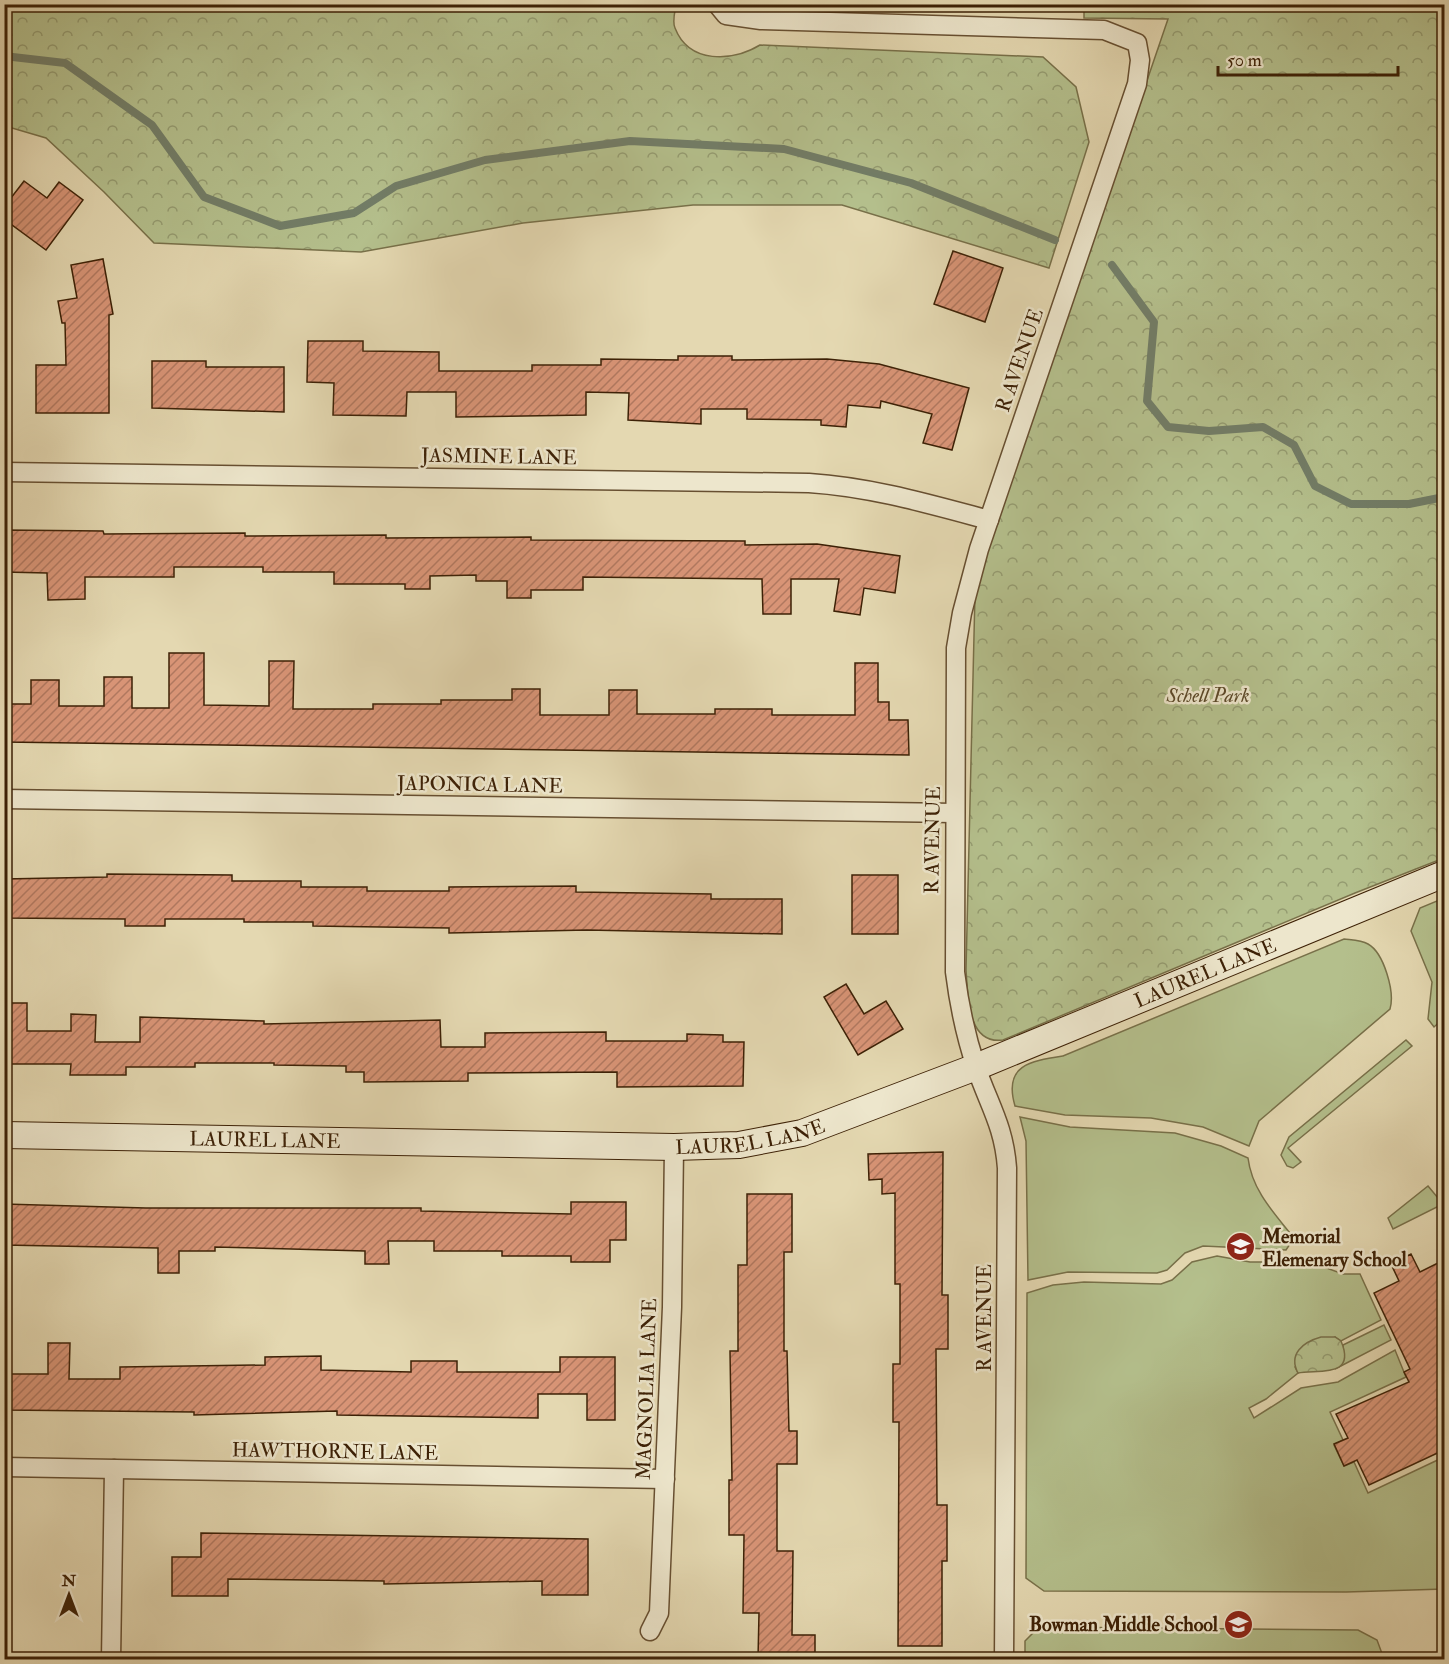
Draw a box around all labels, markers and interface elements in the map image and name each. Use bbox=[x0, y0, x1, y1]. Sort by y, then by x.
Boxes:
scale bar bbox=[1218, 39, 1398, 77]
text: 50 m bbox=[1227, 49, 1262, 72]
street label: R AVENUE bbox=[990, 305, 1049, 415]
street label: JASMINE LANE bbox=[420, 443, 577, 470]
park label: Schell Park bbox=[1166, 683, 1249, 708]
street label: JAPONICA LANE bbox=[396, 771, 563, 798]
street label: R AVENUE bbox=[919, 786, 946, 894]
street label: LAUREL LANE bbox=[1130, 933, 1280, 1013]
street label: LAUREL LANE bbox=[675, 1114, 828, 1160]
street label: LAUREL LANE bbox=[189, 1126, 341, 1154]
place label: Memorial Elemenary School bbox=[1261, 1224, 1407, 1273]
school or university icon: Memorial Elemenary School bbox=[1225, 1231, 1257, 1263]
street label: R AVENUE bbox=[972, 1264, 997, 1372]
street label: MAGNOLIA LANE bbox=[631, 1298, 662, 1480]
street label: HAWTHORNE LANE bbox=[232, 1437, 438, 1466]
north arrow bbox=[39, 1565, 99, 1625]
text: N bbox=[61, 1571, 77, 1591]
school or university icon: Bowman Middle School bbox=[1223, 1608, 1255, 1640]
place label: Bowman Middle School bbox=[1029, 1612, 1219, 1637]

